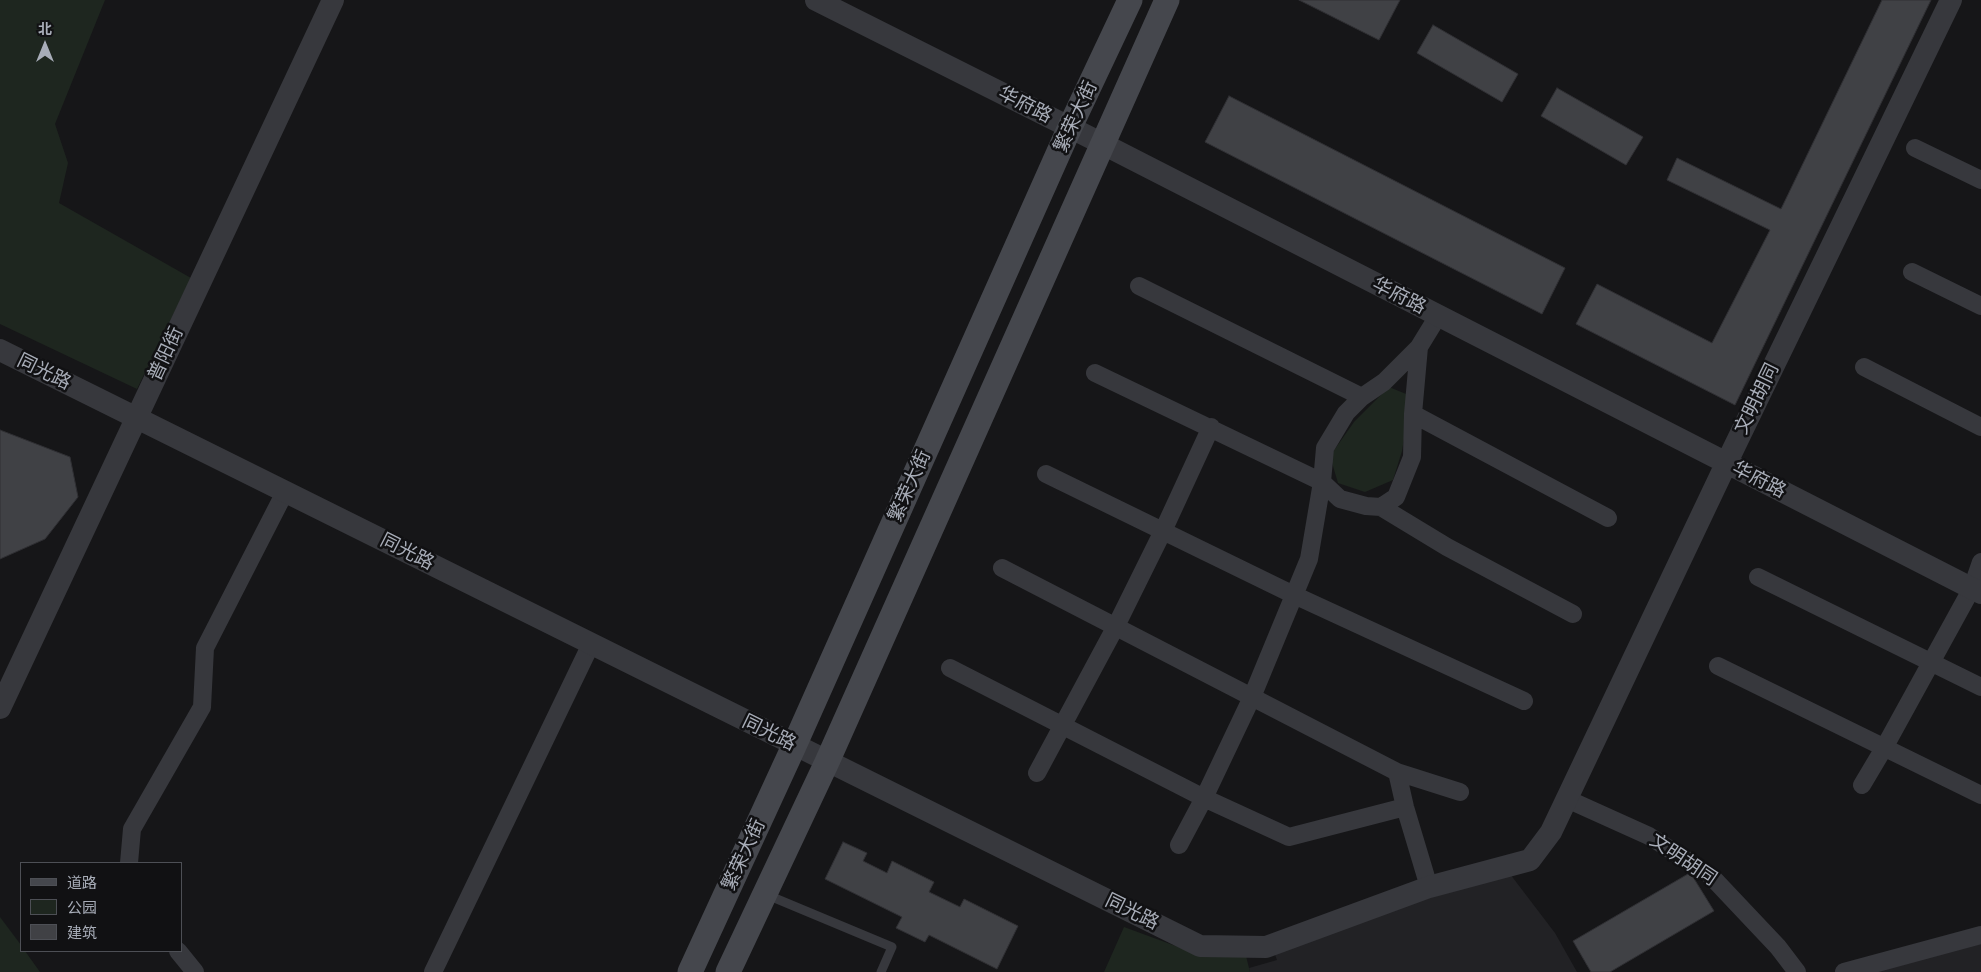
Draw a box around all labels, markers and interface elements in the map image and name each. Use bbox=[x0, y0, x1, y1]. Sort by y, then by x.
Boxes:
north arrow bbox=[20, 20, 70, 70]
text: 北 bbox=[38, 21, 52, 38]
street label: 繁荣大街 bbox=[1050, 78, 1102, 156]
street label: 华府路 bbox=[994, 82, 1056, 128]
street label: 华府路 bbox=[1368, 273, 1430, 319]
street label: 普阳街 bbox=[144, 323, 188, 385]
street label: 同光路 bbox=[13, 349, 75, 395]
street label: 文明胡同 bbox=[1730, 360, 1784, 438]
street label: 繁荣大街 bbox=[884, 447, 936, 525]
street label: 华府路 bbox=[1728, 457, 1790, 503]
street label: 同光路 bbox=[376, 529, 438, 575]
street label: 同光路 bbox=[738, 710, 800, 756]
street label: 繁荣大街 bbox=[718, 816, 770, 894]
street label: 文明胡同 bbox=[1645, 829, 1721, 891]
legend bbox=[20, 862, 182, 952]
text: 道路 bbox=[67, 874, 97, 892]
street label: 同光路 bbox=[1101, 889, 1163, 935]
text: 公园 bbox=[67, 899, 97, 917]
text: 建筑 bbox=[67, 924, 97, 942]

